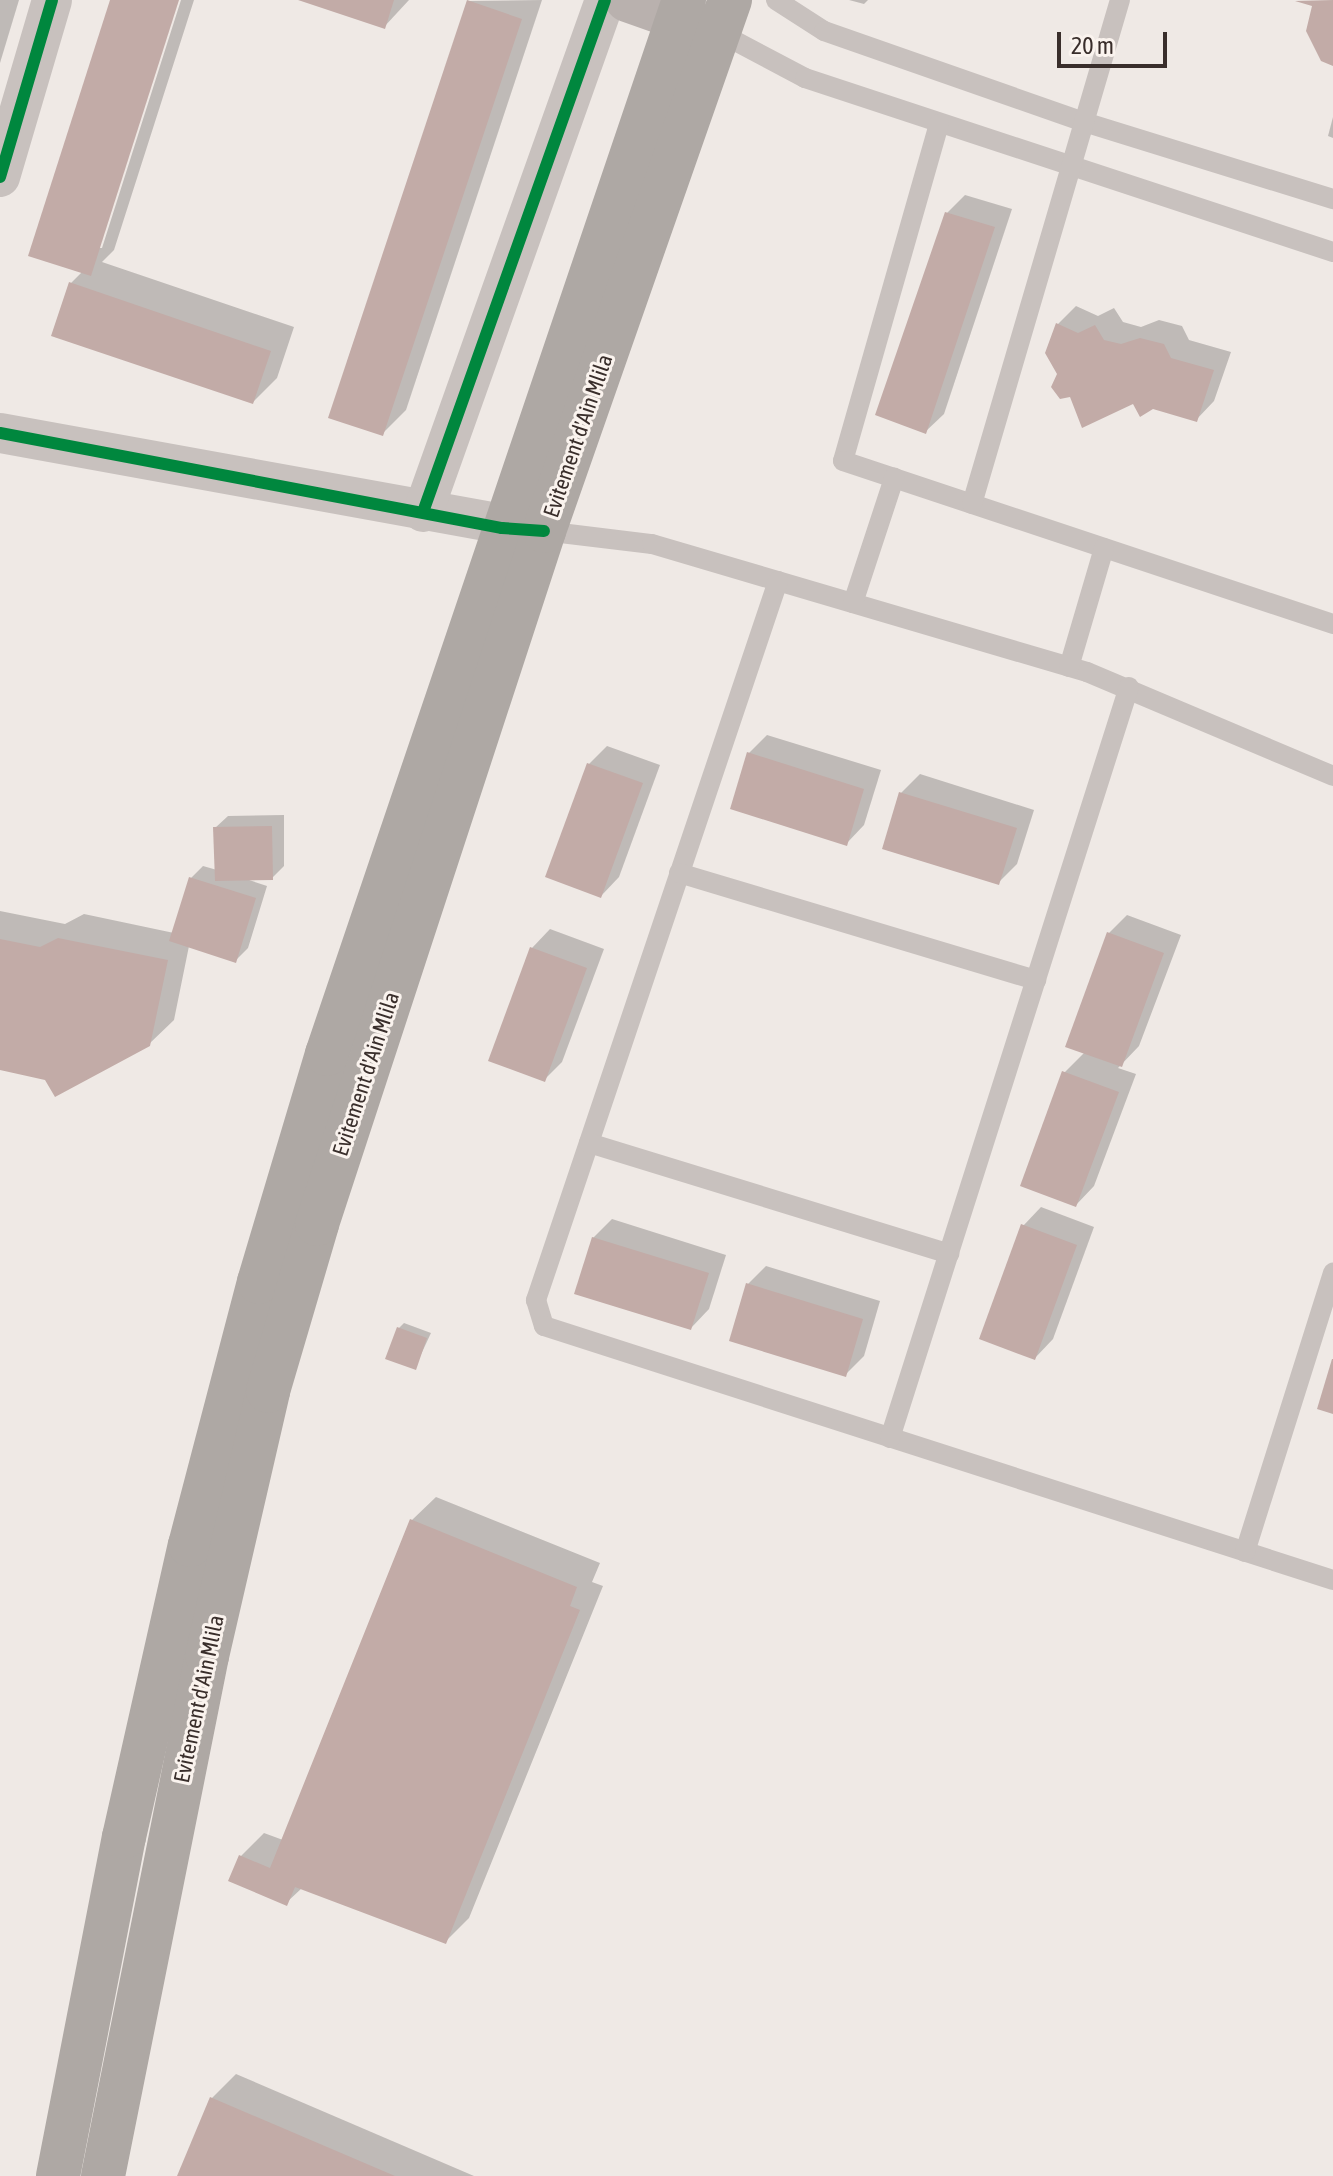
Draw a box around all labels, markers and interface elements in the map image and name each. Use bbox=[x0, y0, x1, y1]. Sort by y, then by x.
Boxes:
scale bar bbox=[1061, 16, 1171, 66]
text: 20 m bbox=[1071, 32, 1114, 59]
street label: Evitement d'Ain Mlila bbox=[538, 351, 618, 521]
street label: Evitement d'Ain Mlila bbox=[327, 989, 405, 1159]
street label: Evitement d'Ain Mlila bbox=[168, 1613, 230, 1785]

